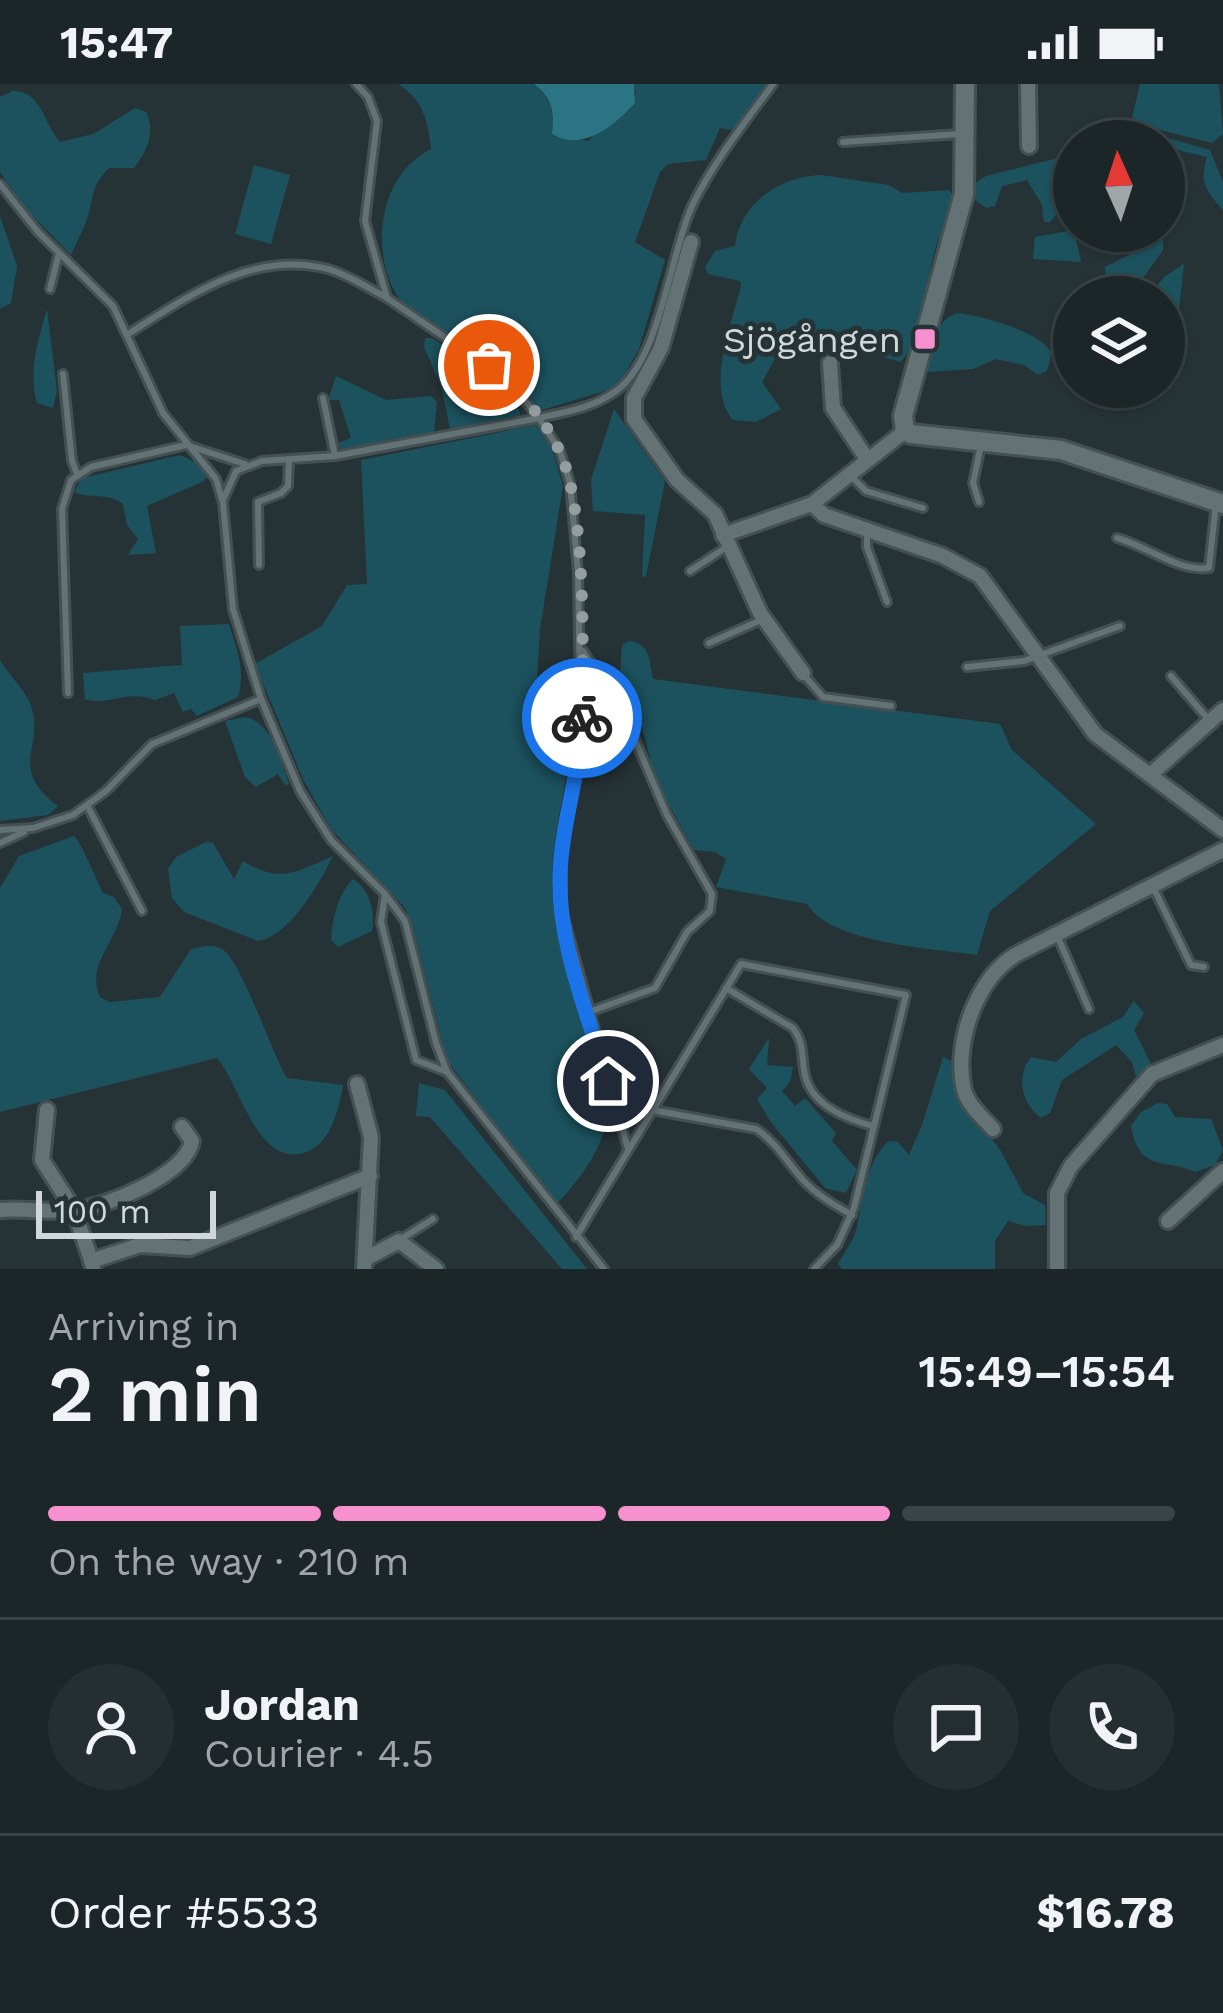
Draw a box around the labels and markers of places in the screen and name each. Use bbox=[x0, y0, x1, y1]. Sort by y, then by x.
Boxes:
pin bbox=[438, 314, 540, 416]
place label: Sjögången bbox=[723, 319, 901, 361]
marker: Sjögången bbox=[912, 326, 938, 352]
pin bbox=[557, 1030, 659, 1132]

